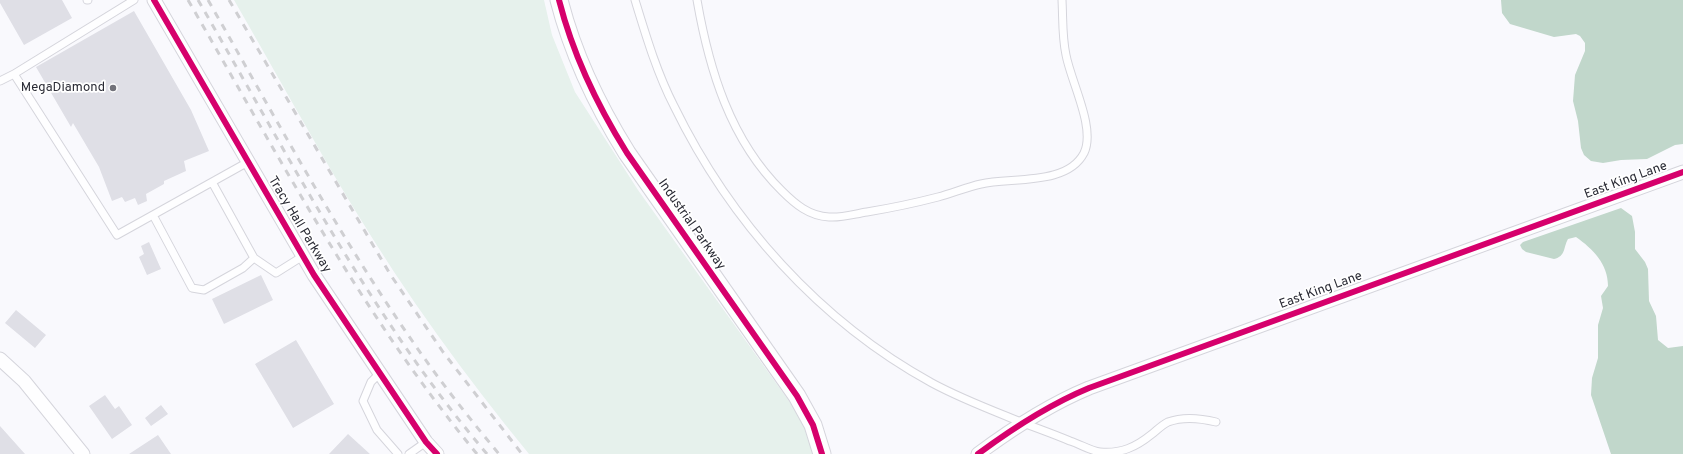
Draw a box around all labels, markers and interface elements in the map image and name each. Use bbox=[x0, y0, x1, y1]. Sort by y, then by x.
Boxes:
place label: MegaDiamond bbox=[21, 80, 105, 96]
marker: MegaDiamond bbox=[108, 83, 118, 93]
street label: East King Lane bbox=[1582, 159, 1670, 203]
street label: Tracy Hall Parkway bbox=[264, 174, 334, 276]
street label: Industrial Parkway bbox=[654, 177, 728, 273]
street label: East King Lane bbox=[1277, 269, 1365, 313]

